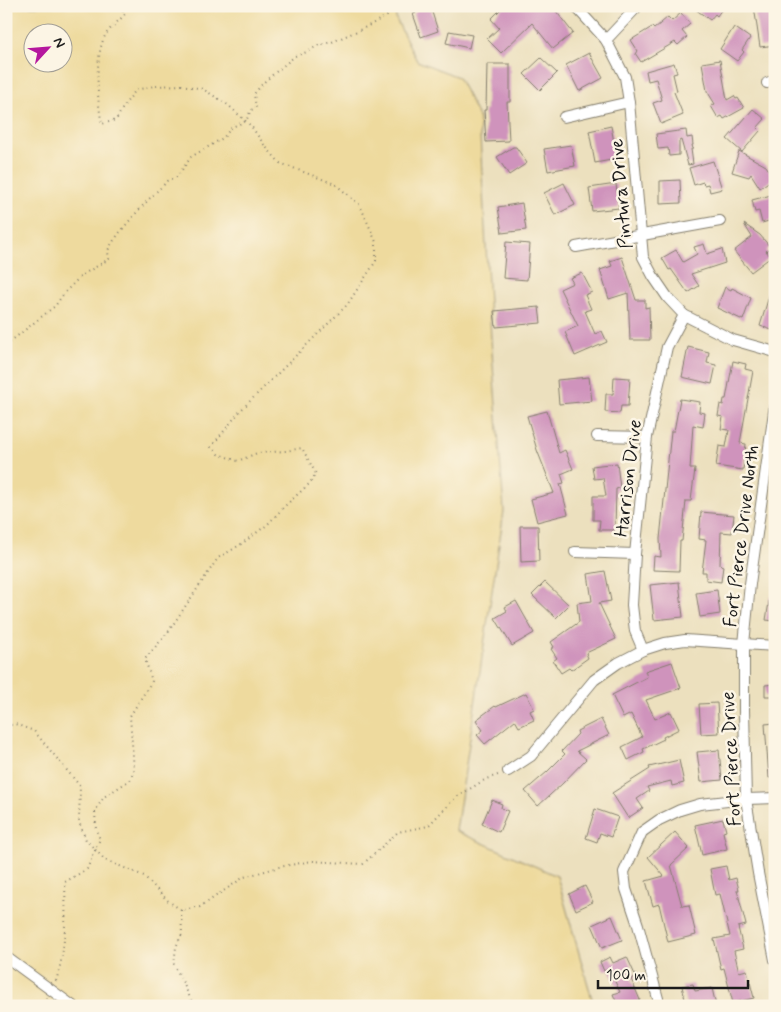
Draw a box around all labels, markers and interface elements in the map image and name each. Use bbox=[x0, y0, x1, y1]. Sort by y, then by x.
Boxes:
north arrow bbox=[22, 22, 72, 72]
text: N bbox=[49, 35, 69, 51]
street label: Pintura Drive bbox=[604, 138, 639, 250]
street label: Harrison Drive bbox=[609, 418, 648, 538]
street label: Fort Pierce Drive North bbox=[718, 444, 765, 629]
street label: Fort Pierce Drive bbox=[715, 691, 748, 827]
scale bar bbox=[598, 957, 748, 989]
text: 100 m bbox=[606, 966, 646, 986]

